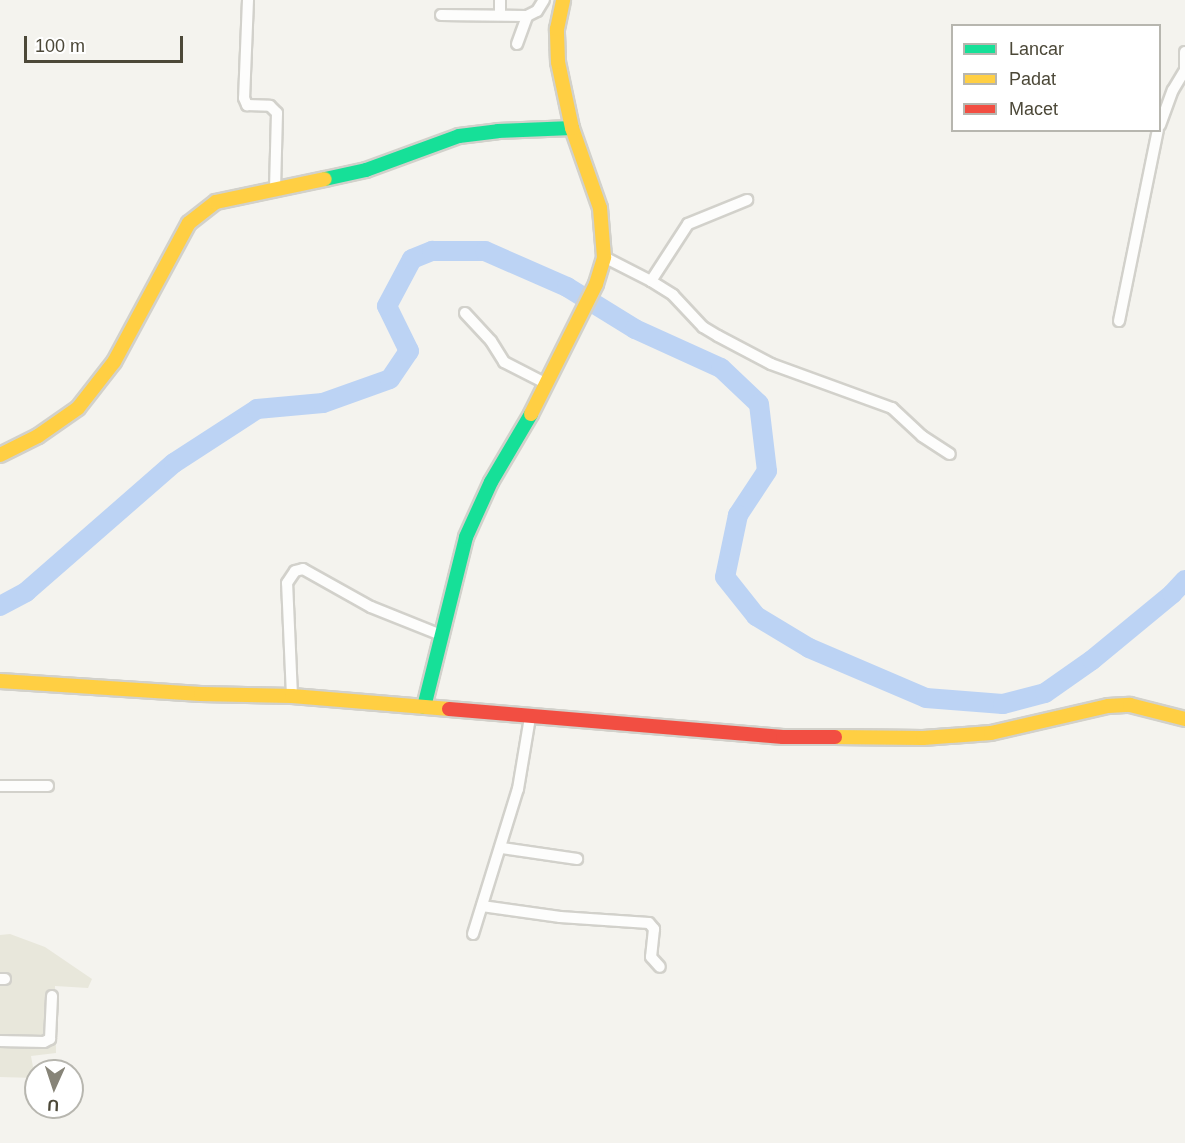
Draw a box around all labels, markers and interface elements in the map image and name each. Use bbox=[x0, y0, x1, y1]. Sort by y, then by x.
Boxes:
scale bar bbox=[27, 24, 186, 62]
legend bbox=[951, 24, 1161, 132]
text: 100 m bbox=[35, 36, 85, 56]
text: Lancar bbox=[1009, 39, 1064, 59]
text: Padat bbox=[1009, 69, 1056, 89]
text: Macet bbox=[1009, 99, 1058, 119]
north arrow bbox=[24, 1059, 84, 1119]
text: U bbox=[47, 1097, 59, 1114]

